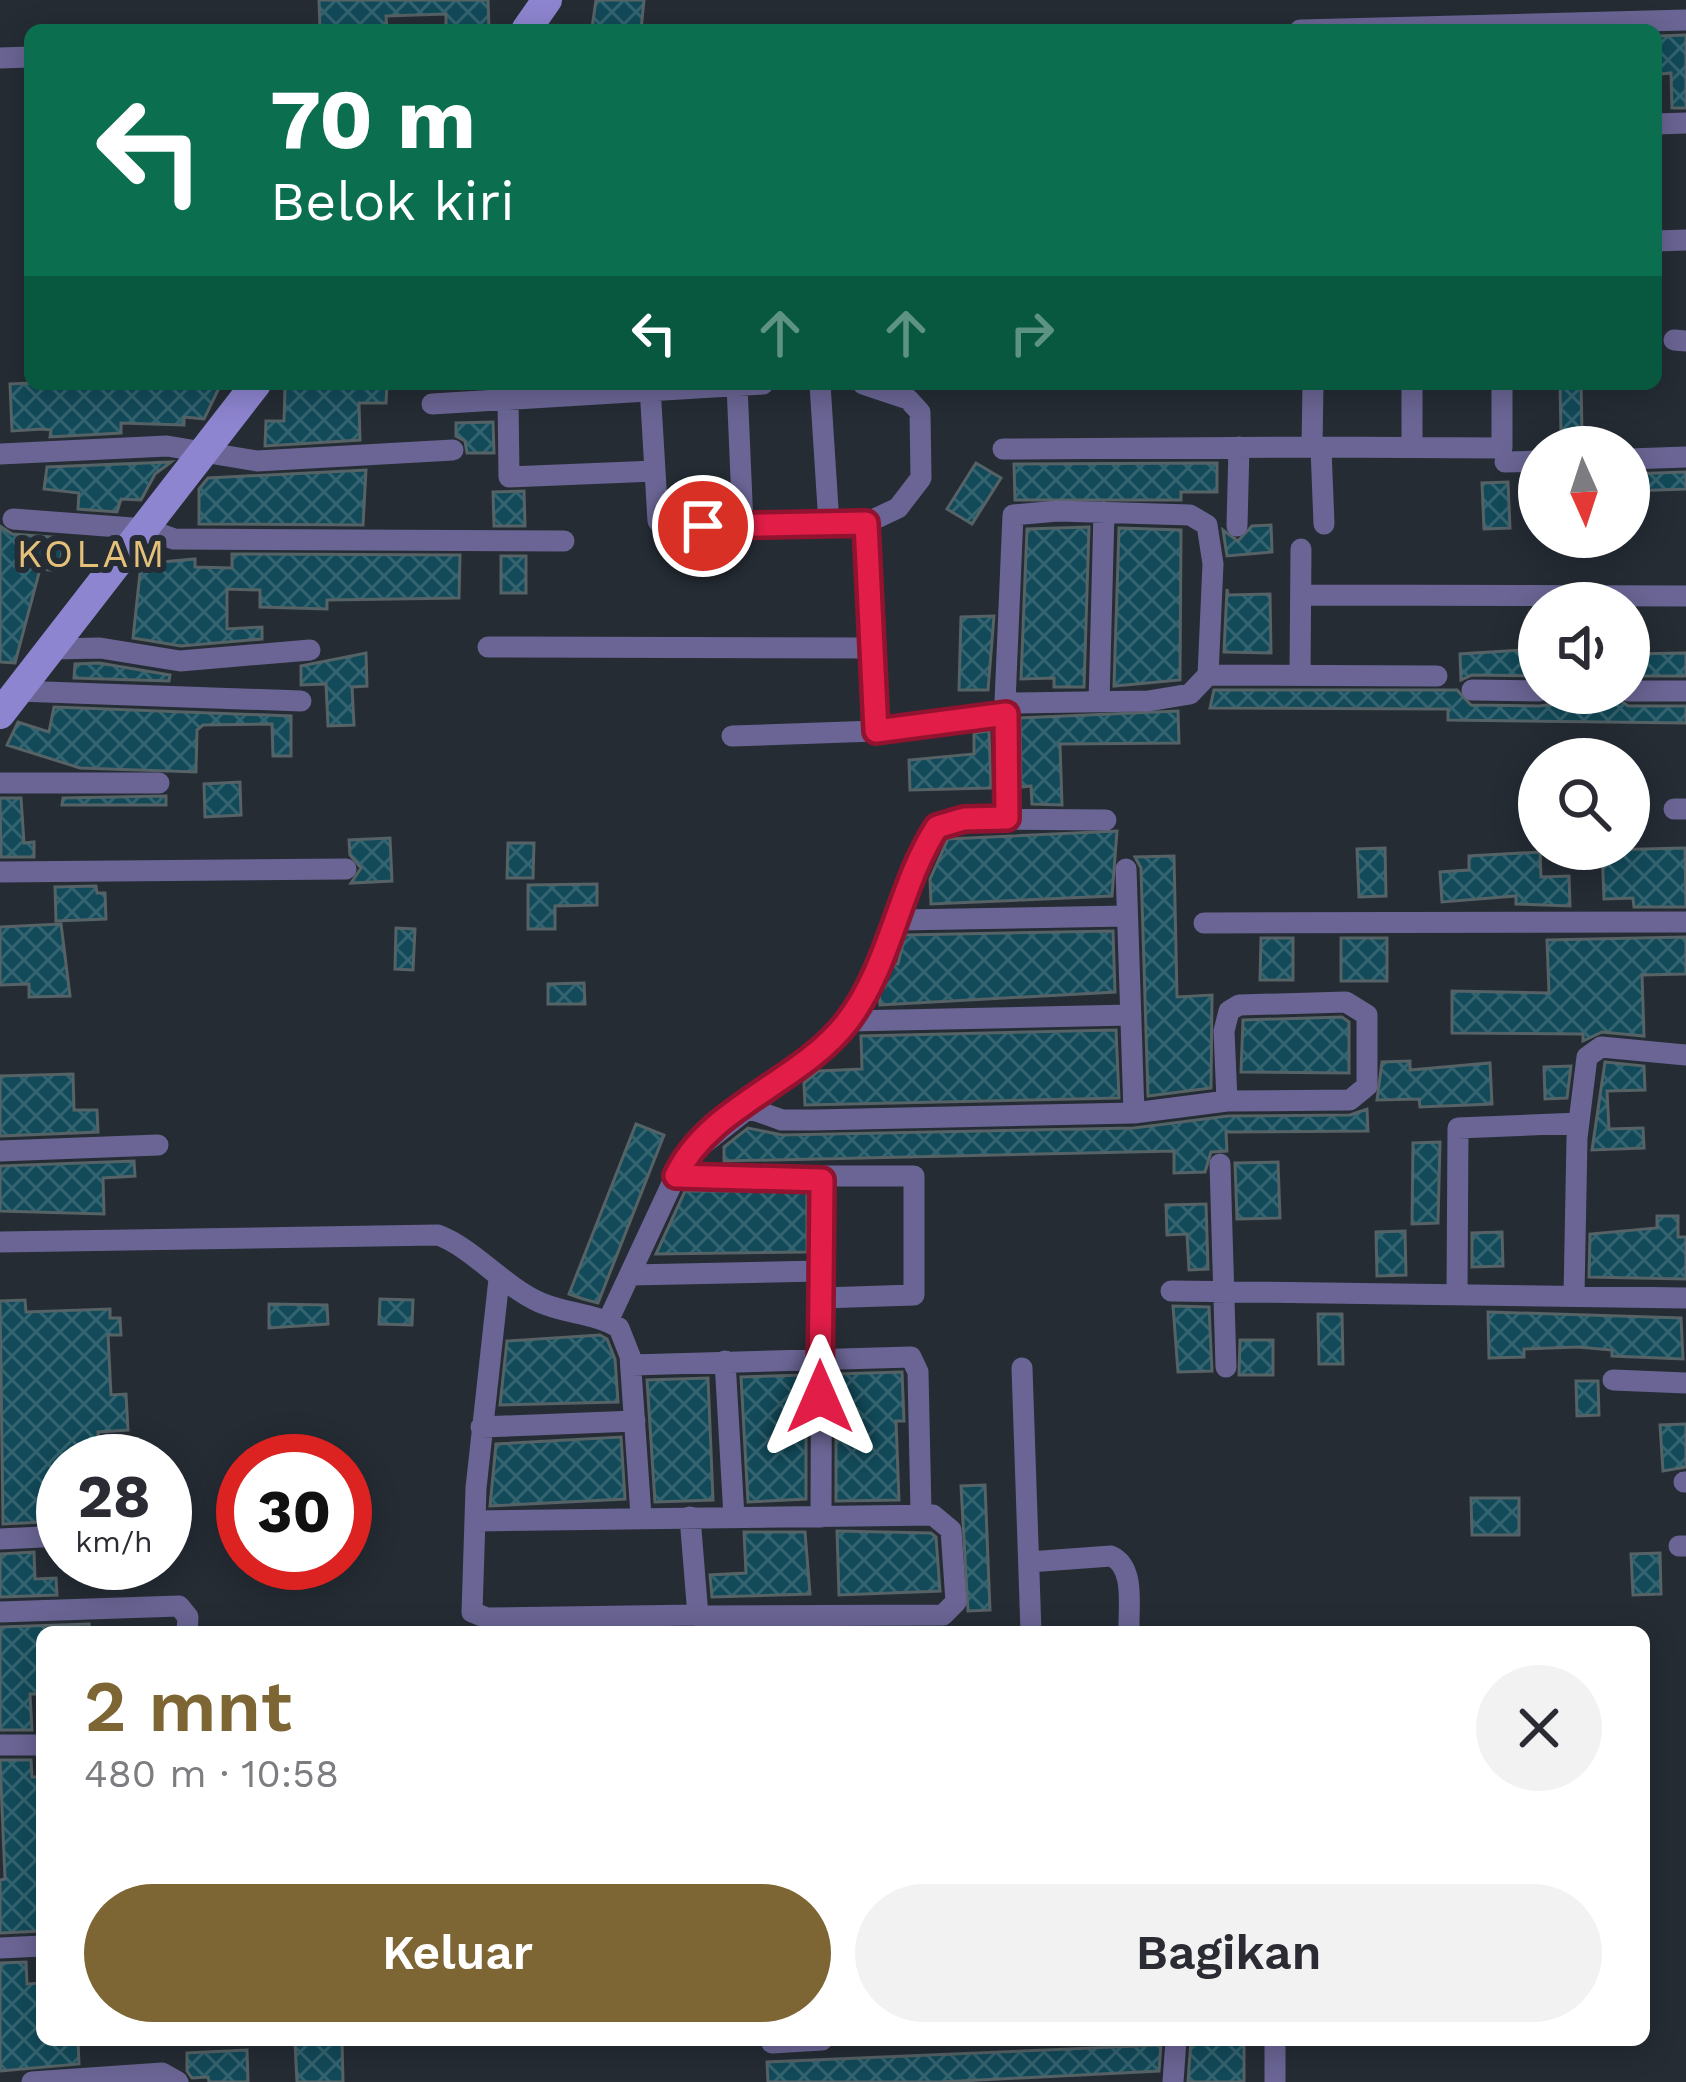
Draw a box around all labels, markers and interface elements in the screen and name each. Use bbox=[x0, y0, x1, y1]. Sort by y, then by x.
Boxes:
text: 70 m bbox=[270, 70, 476, 168]
icon: left bbox=[72, 72, 228, 228]
text: Belok kiri bbox=[270, 170, 515, 233]
icon: left bbox=[621, 300, 687, 366]
icon: ahead bbox=[747, 300, 813, 366]
icon: ahead bbox=[873, 300, 939, 366]
icon: right bbox=[999, 300, 1065, 366]
north arrow bbox=[1518, 426, 1650, 558]
map controls bbox=[1518, 426, 1650, 870]
pin bbox=[652, 475, 754, 577]
icon: arrive bbox=[670, 493, 736, 559]
district label: KOLAM bbox=[17, 531, 167, 576]
button: sound bbox=[1518, 582, 1650, 714]
button: search bbox=[1518, 738, 1650, 870]
position arrow bbox=[757, 1334, 883, 1460]
speed limit sign: 30 bbox=[216, 1434, 372, 1590]
text: 28 bbox=[77, 1461, 151, 1532]
text: km/h bbox=[75, 1524, 153, 1559]
text: 2 mnt bbox=[84, 1664, 292, 1748]
button: close bbox=[1476, 1665, 1602, 1791]
text: 480 m · 10:58 bbox=[84, 1751, 339, 1796]
button: Keluar bbox=[84, 1884, 831, 2022]
button: Bagikan bbox=[855, 1884, 1602, 2022]

